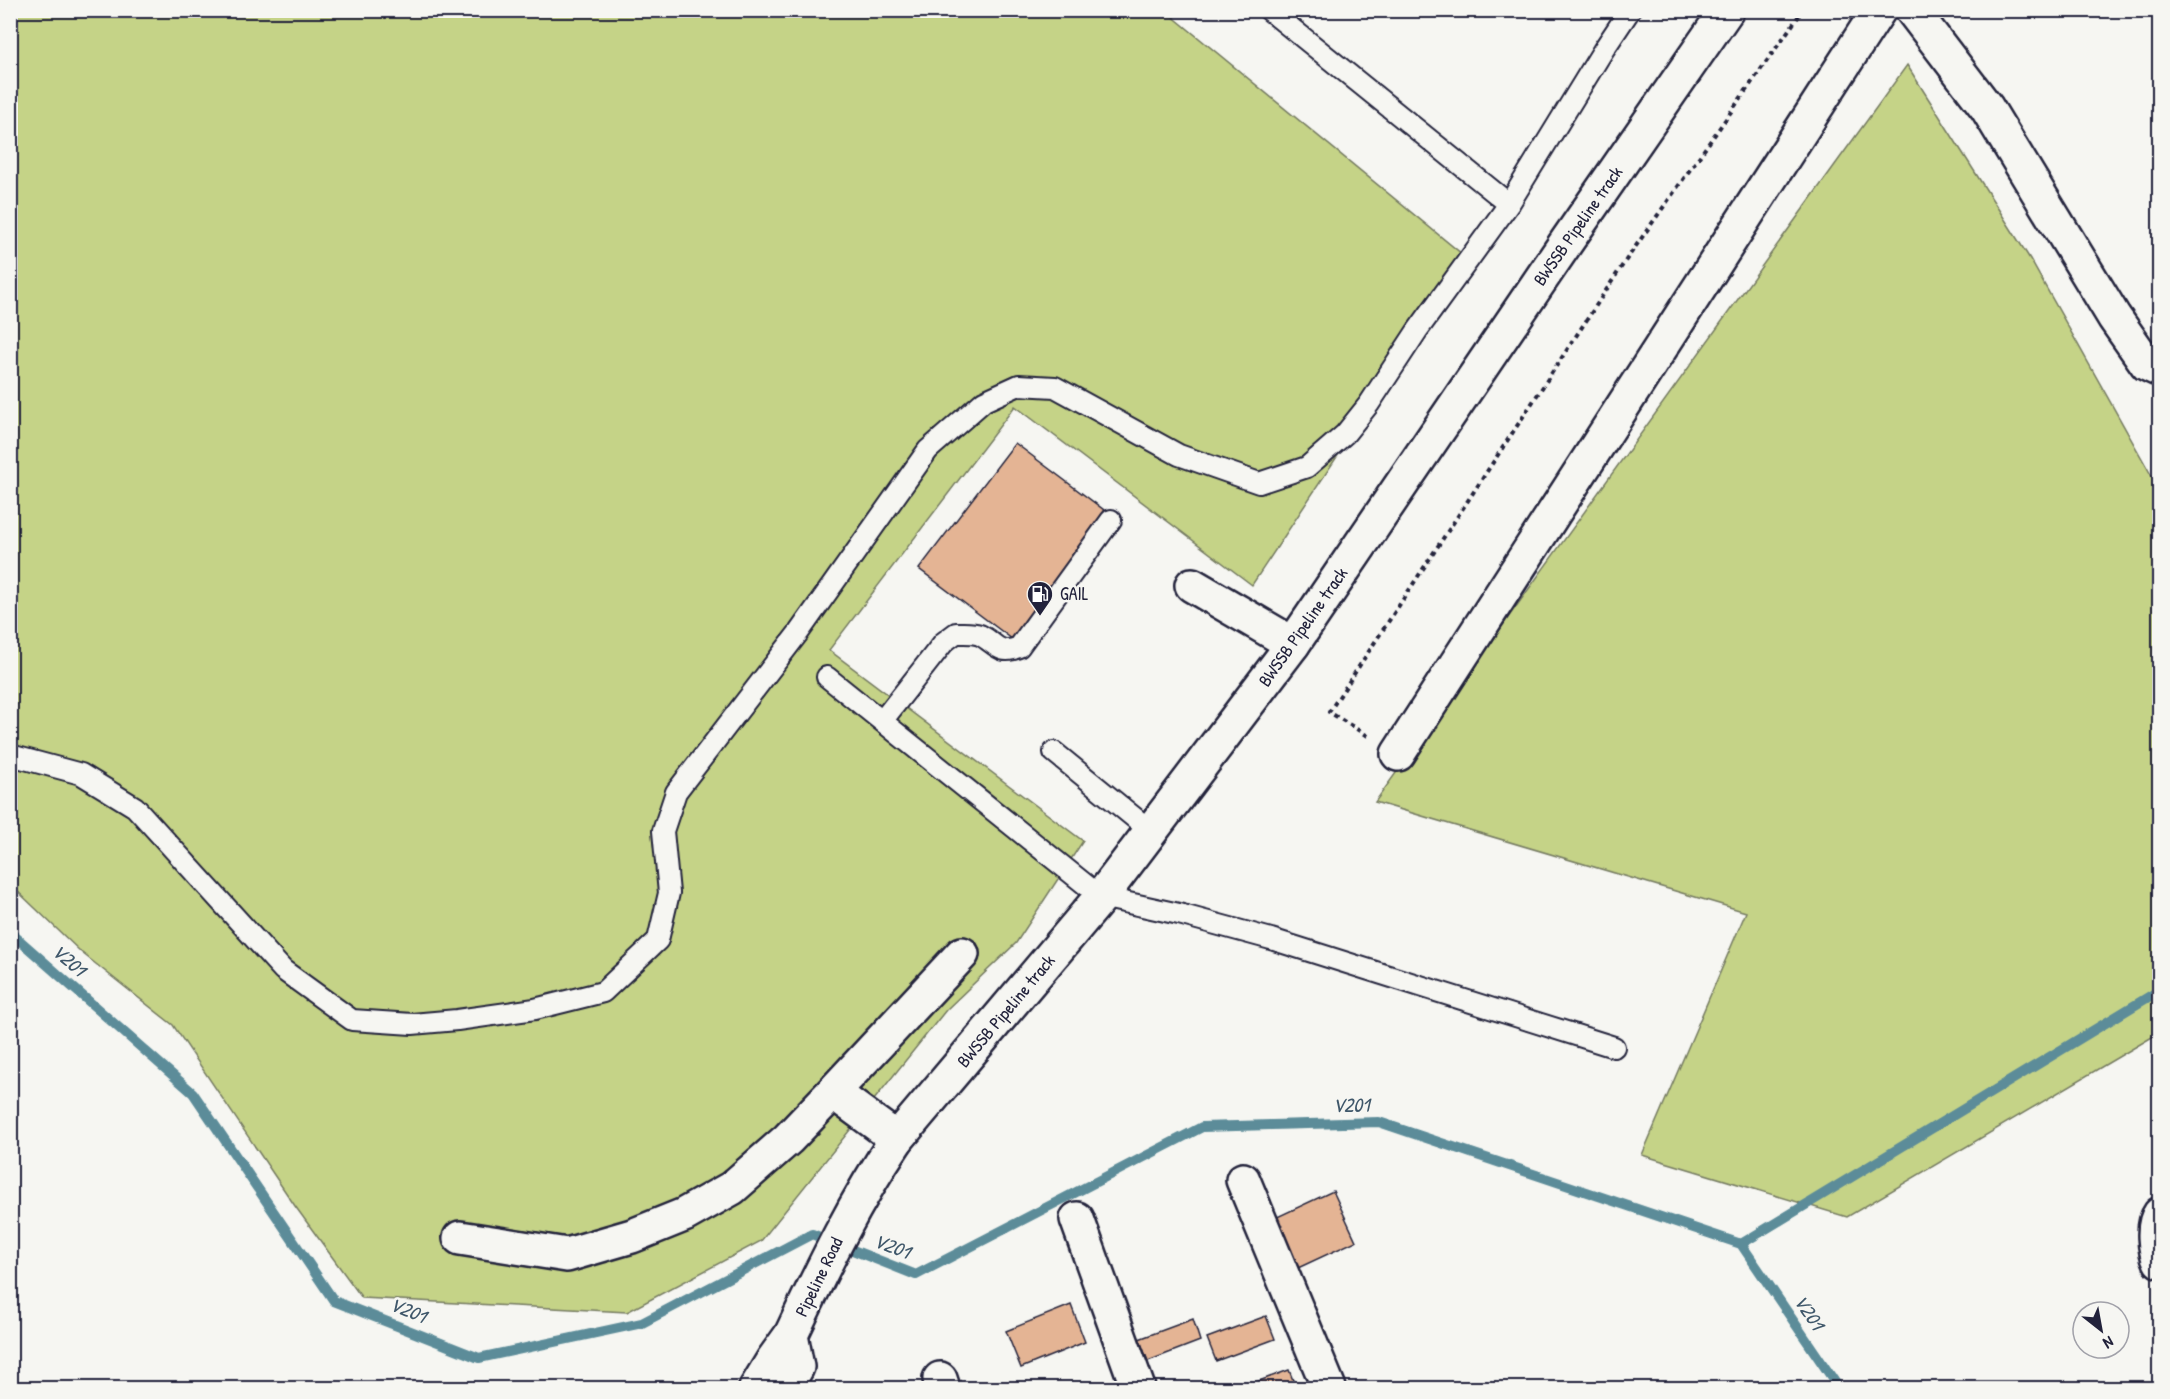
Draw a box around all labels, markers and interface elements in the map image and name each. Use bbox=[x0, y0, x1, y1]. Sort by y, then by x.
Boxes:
street label: BWSSB Pipeline track bbox=[1527, 161, 1628, 290]
street label: BWSSB Pipeline track bbox=[1252, 562, 1353, 691]
fuel station icon: GAIL bbox=[1025, 579, 1055, 617]
place label: GAIL bbox=[1060, 581, 1089, 606]
water label: V201 bbox=[47, 937, 94, 984]
street label: BWSSB Pipeline track bbox=[951, 948, 1061, 1073]
water label: V201 bbox=[1332, 1091, 1372, 1118]
water label: V201 bbox=[870, 1226, 917, 1266]
street label: Pipeline Road bbox=[789, 1233, 848, 1321]
water label: V201 bbox=[1788, 1289, 1832, 1337]
water label: V201 bbox=[386, 1290, 433, 1330]
north arrow bbox=[2071, 1300, 2131, 1360]
text: N bbox=[2099, 1331, 2118, 1355]

